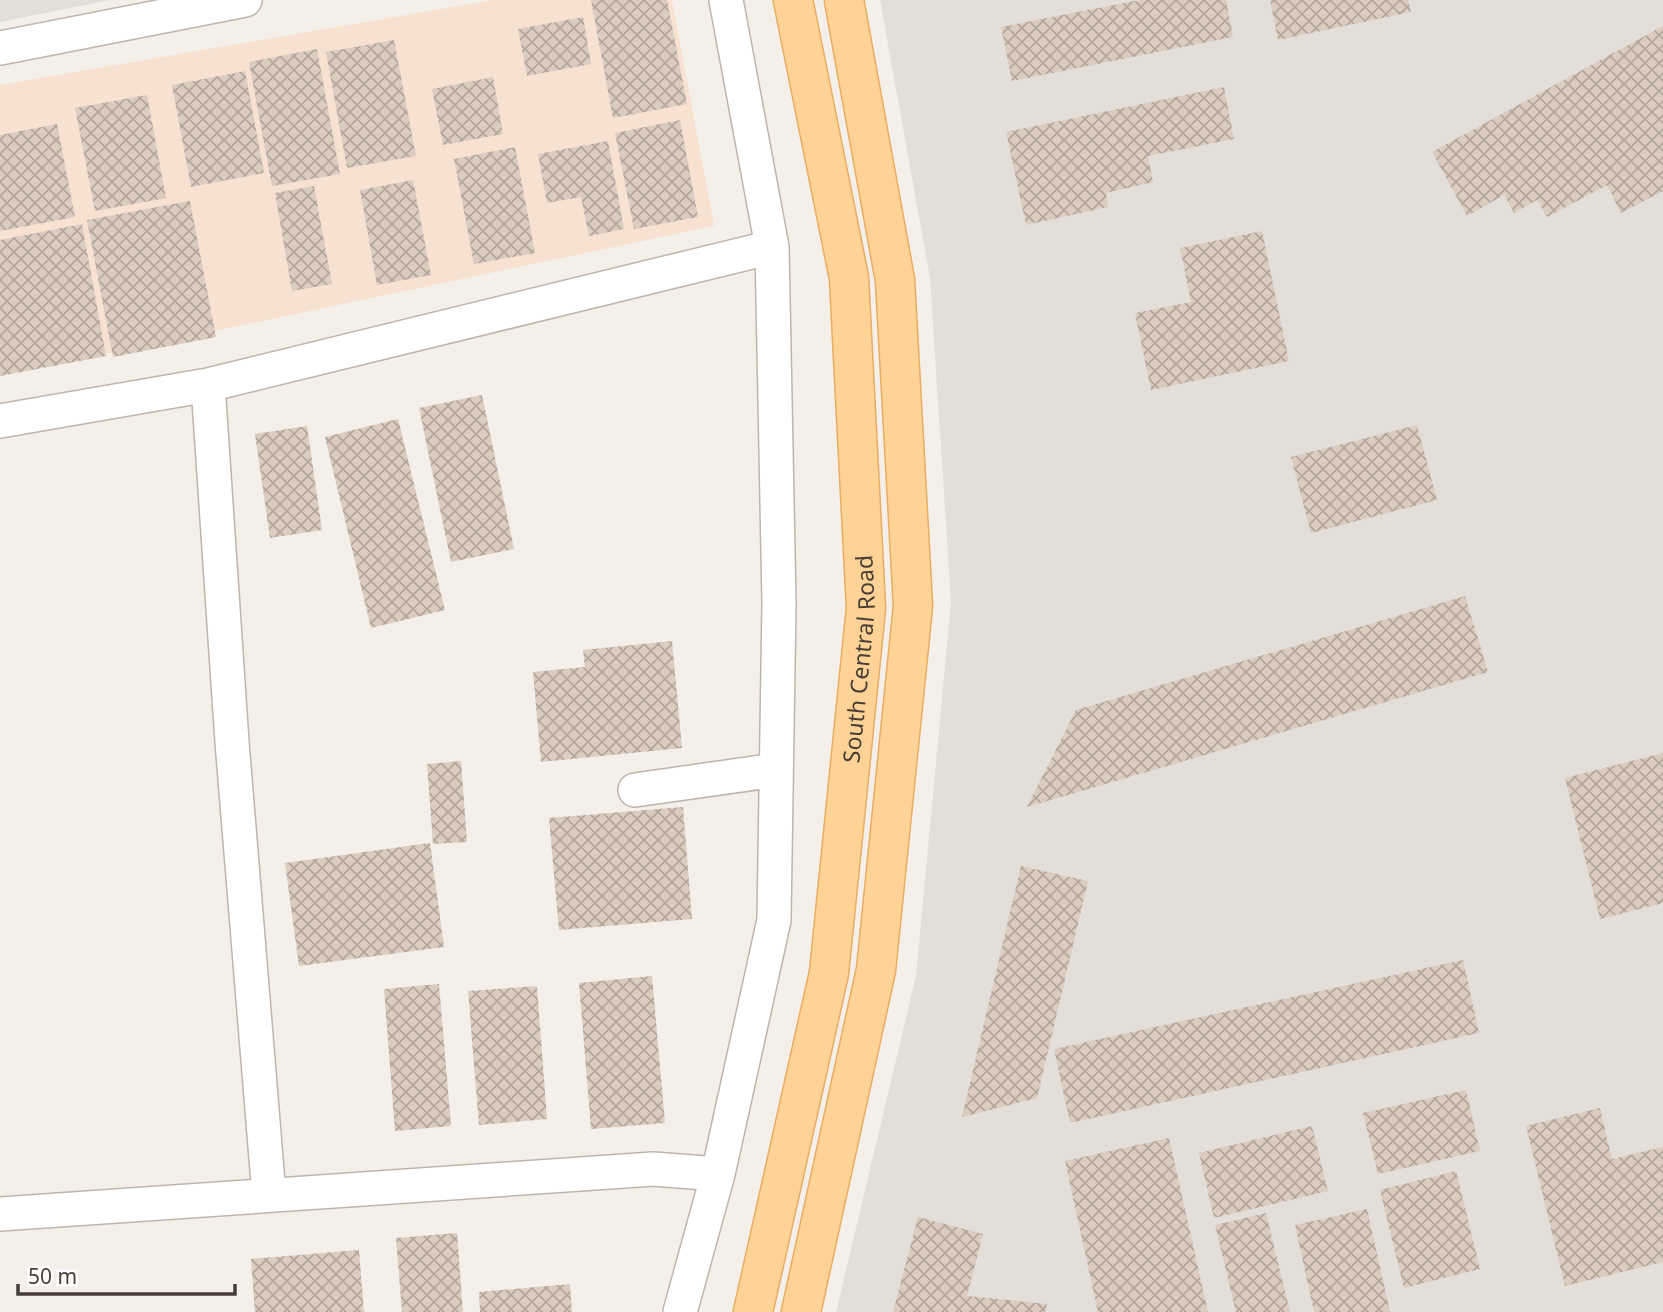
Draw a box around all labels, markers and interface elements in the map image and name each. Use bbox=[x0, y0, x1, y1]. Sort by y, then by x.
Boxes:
street label: South Central Road bbox=[834, 554, 882, 764]
scale bar bbox=[18, 1252, 234, 1296]
text: 50 m bbox=[28, 1262, 77, 1290]

